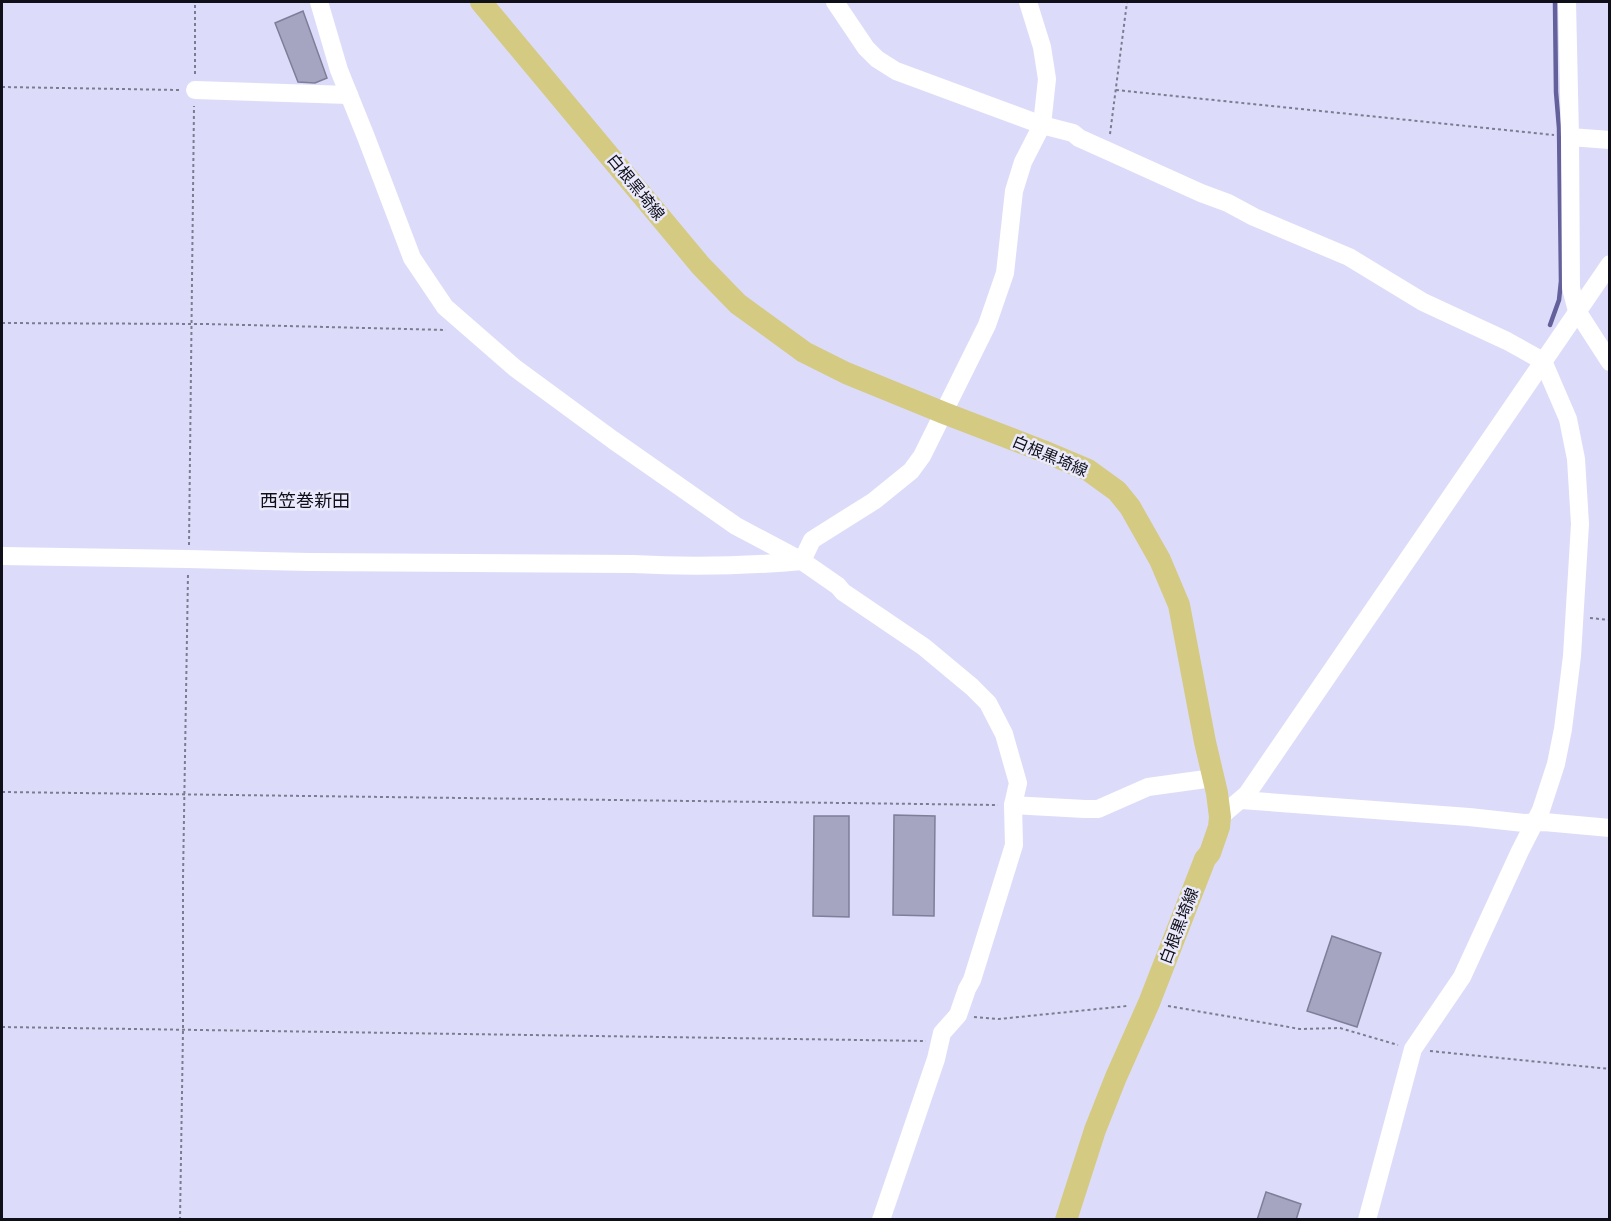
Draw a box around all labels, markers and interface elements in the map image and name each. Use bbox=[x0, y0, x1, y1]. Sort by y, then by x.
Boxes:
street label: 白根黒埼線 bbox=[604, 151, 668, 223]
street label: 白根黒埼線 bbox=[1010, 433, 1090, 479]
district label: 西笠巻新田 bbox=[260, 491, 350, 511]
street label: 白根黒埼線 bbox=[1157, 886, 1201, 966]

